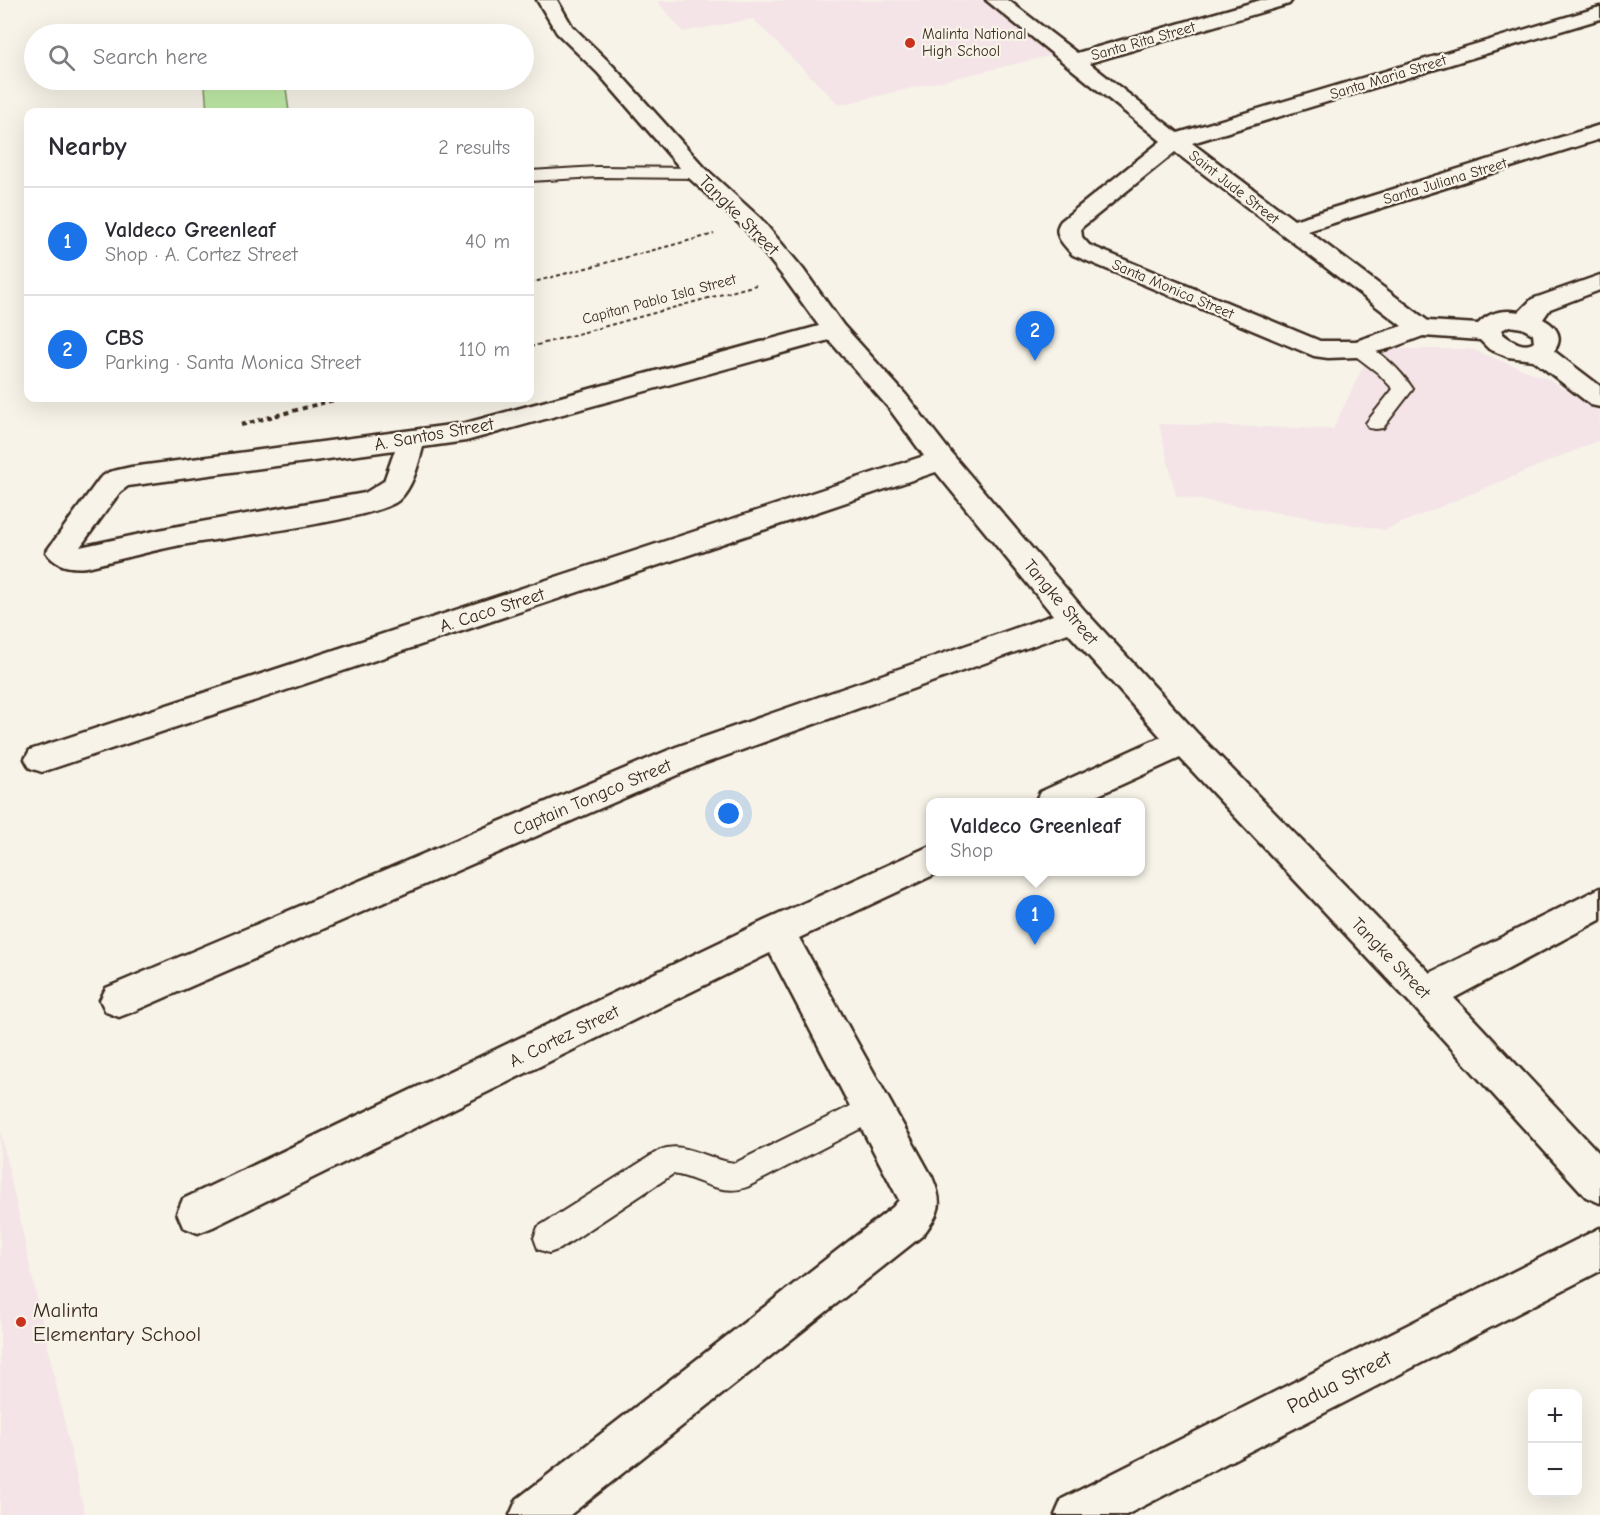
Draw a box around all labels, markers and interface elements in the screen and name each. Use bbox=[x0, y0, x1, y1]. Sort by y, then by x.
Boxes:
street label: Santa Rita Street bbox=[1089, 17, 1198, 64]
search box bbox=[24, 24, 534, 90]
place label: Malinta National High School bbox=[922, 25, 1026, 60]
marker: Malinta National High School bbox=[903, 36, 917, 50]
icon: search bbox=[45, 41, 78, 74]
text: Search here bbox=[93, 44, 208, 70]
street label: Santa Maria Street bbox=[1328, 51, 1449, 103]
text: Nearby bbox=[48, 132, 127, 162]
text: 2 results bbox=[438, 136, 510, 159]
street label: Saint Jude Street bbox=[1185, 146, 1283, 228]
street label: Santa Juliana Street bbox=[1381, 153, 1510, 208]
street label: Tangke Street bbox=[694, 171, 784, 260]
text: Valdeco Greenleaf bbox=[105, 217, 276, 243]
text: 1 bbox=[64, 230, 71, 253]
text: 40 m bbox=[465, 230, 510, 253]
text: Shop · A. Cortez Street bbox=[105, 243, 298, 266]
street label: Santa Monica Street bbox=[1109, 255, 1237, 323]
street label: Capitan Pablo Isla Street bbox=[580, 270, 739, 328]
pin: 2 bbox=[1016, 312, 1054, 361]
text: CBS bbox=[105, 325, 144, 351]
text: 2 bbox=[63, 338, 72, 361]
text: 110 m bbox=[459, 338, 510, 361]
text: Parking · Santa Monica Street bbox=[105, 351, 361, 374]
street label: A. Santos Street bbox=[373, 413, 496, 455]
street label: Tangke Street bbox=[1019, 555, 1103, 650]
street label: A. Caco Street bbox=[437, 583, 548, 637]
street label: Captain Tongco Street bbox=[510, 754, 675, 840]
popup bbox=[926, 798, 1145, 876]
your location bbox=[714, 799, 743, 828]
text: Valdeco Greenleaf bbox=[950, 813, 1121, 839]
text: Shop bbox=[950, 839, 993, 862]
pin: 1 bbox=[1016, 896, 1054, 945]
street label: Tangke Street bbox=[1347, 913, 1435, 1004]
street label: A. Cortez Street bbox=[506, 1000, 623, 1072]
place label: Malinta Elementary School bbox=[33, 1298, 201, 1346]
marker: Malinta Elementary School bbox=[14, 1315, 28, 1329]
street label: Padua Street bbox=[1283, 1345, 1396, 1419]
map controls bbox=[1528, 1389, 1582, 1497]
button: + bbox=[1528, 1389, 1582, 1443]
button: − bbox=[1528, 1443, 1582, 1497]

